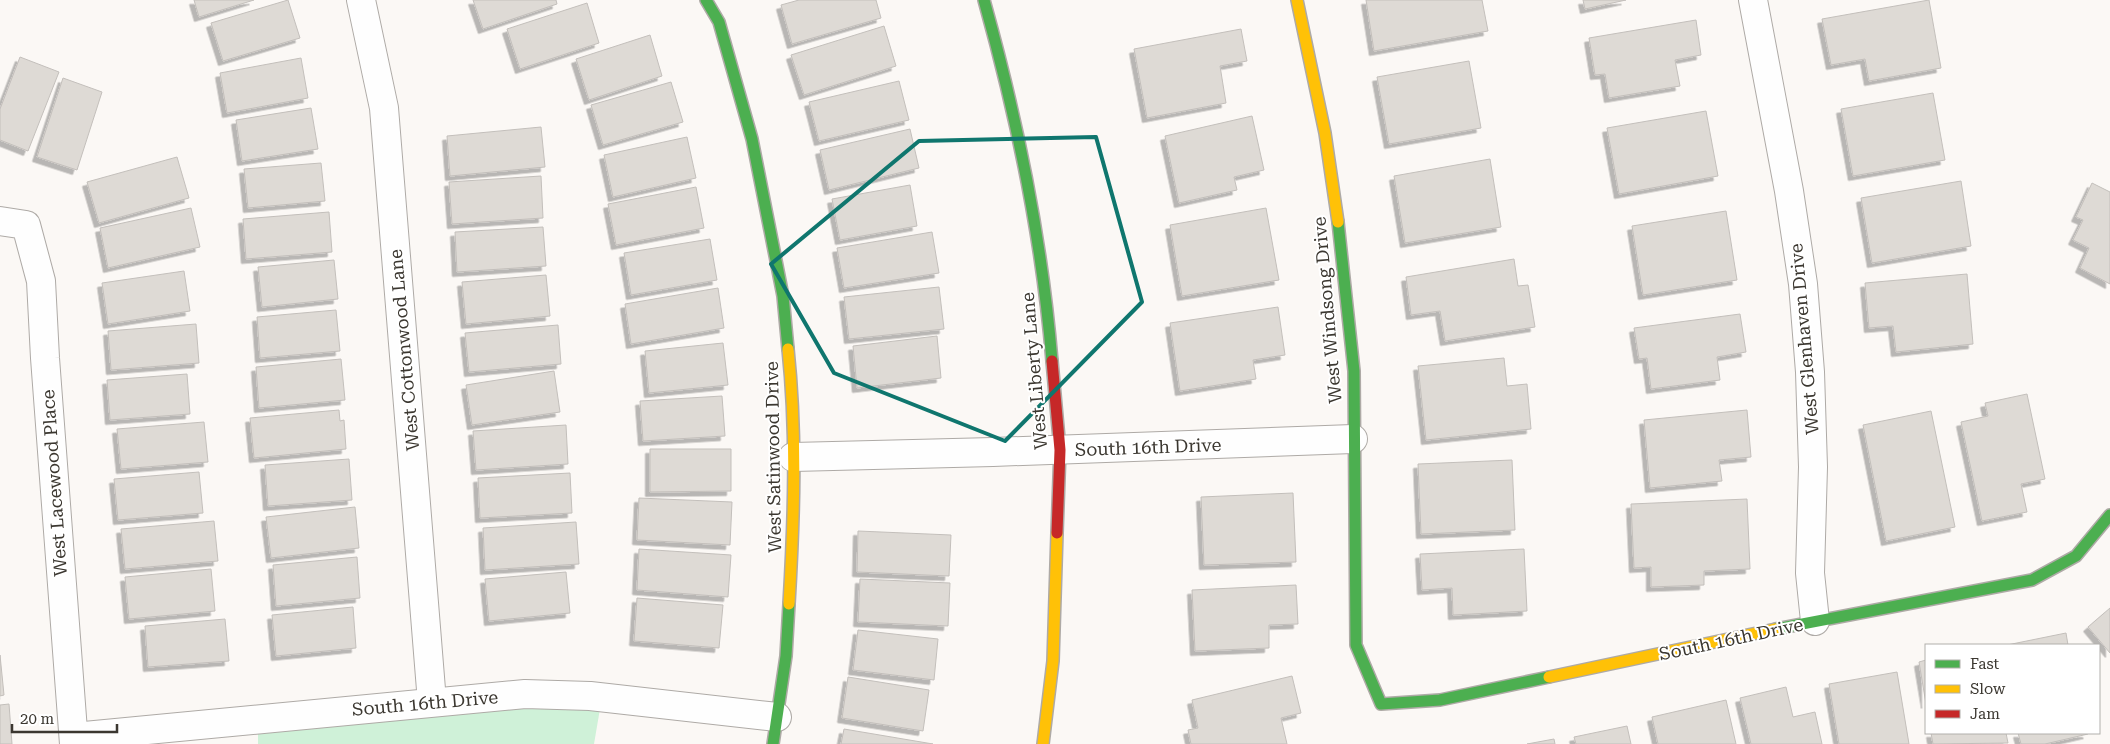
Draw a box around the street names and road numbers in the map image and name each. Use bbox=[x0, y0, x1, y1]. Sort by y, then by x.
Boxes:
street label: West Windsong Drive bbox=[1308, 216, 1346, 404]
street label: West Glenhaven Drive bbox=[1785, 242, 1823, 436]
street label: West Cottonwood Lane bbox=[385, 248, 423, 452]
street label: West Liberty Lane bbox=[1017, 291, 1051, 451]
street label: West Satinwood Drive bbox=[761, 361, 785, 553]
street label: West Lacewood Place bbox=[37, 389, 71, 577]
street label: South 16th Drive bbox=[1074, 434, 1222, 460]
street label: South 16th Drive bbox=[1657, 613, 1805, 665]
street label: South 16th Drive bbox=[351, 686, 499, 720]

